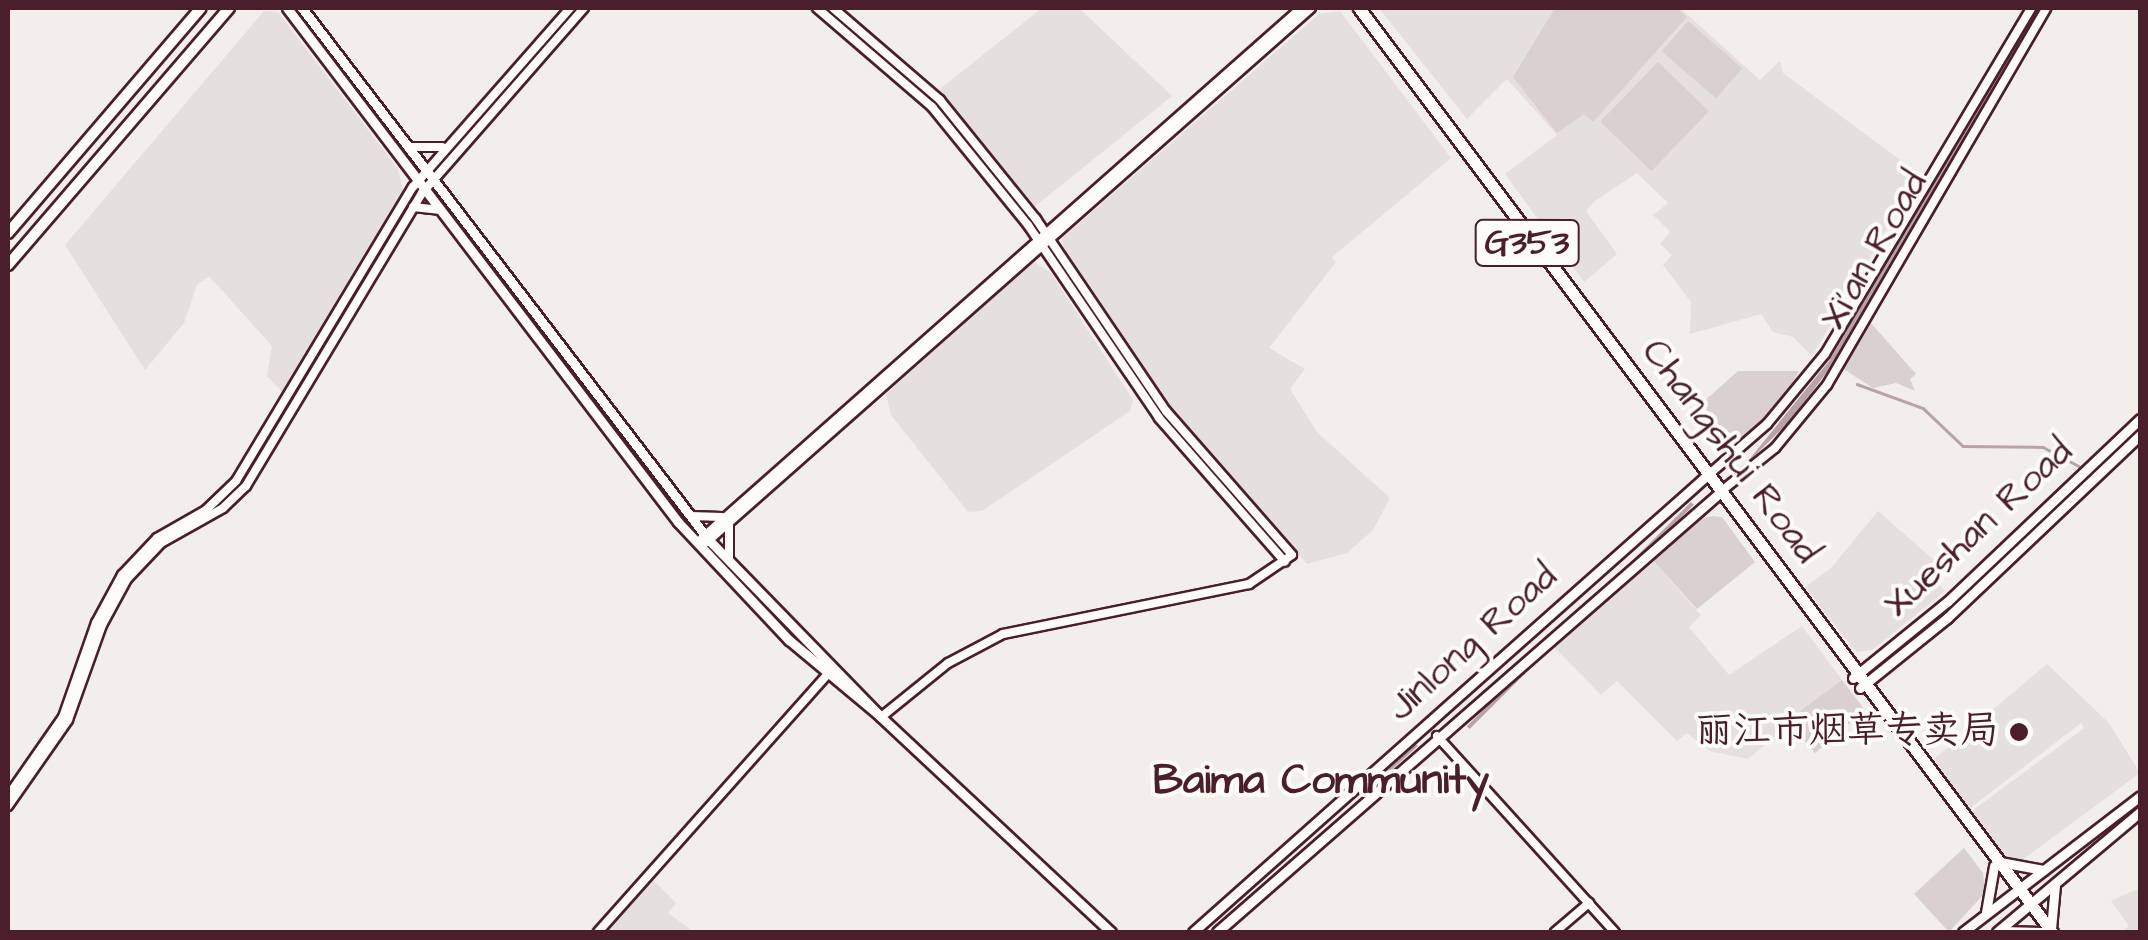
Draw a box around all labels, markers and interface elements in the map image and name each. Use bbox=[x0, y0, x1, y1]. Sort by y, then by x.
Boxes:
street label: Xi'an Road bbox=[1811, 164, 1939, 338]
road number: G353 bbox=[1474, 213, 1580, 273]
street label: Changshui Road bbox=[1631, 331, 1829, 573]
street label: Xueshan Road bbox=[1875, 430, 2083, 628]
street label: Jinlong Road bbox=[1378, 555, 1568, 731]
place label: 丽江市烟草专卖局 bbox=[1695, 709, 1999, 755]
marker: 丽江市烟草专卖局 bbox=[2008, 721, 2030, 743]
district label: Baima Community bbox=[1153, 756, 1489, 806]

